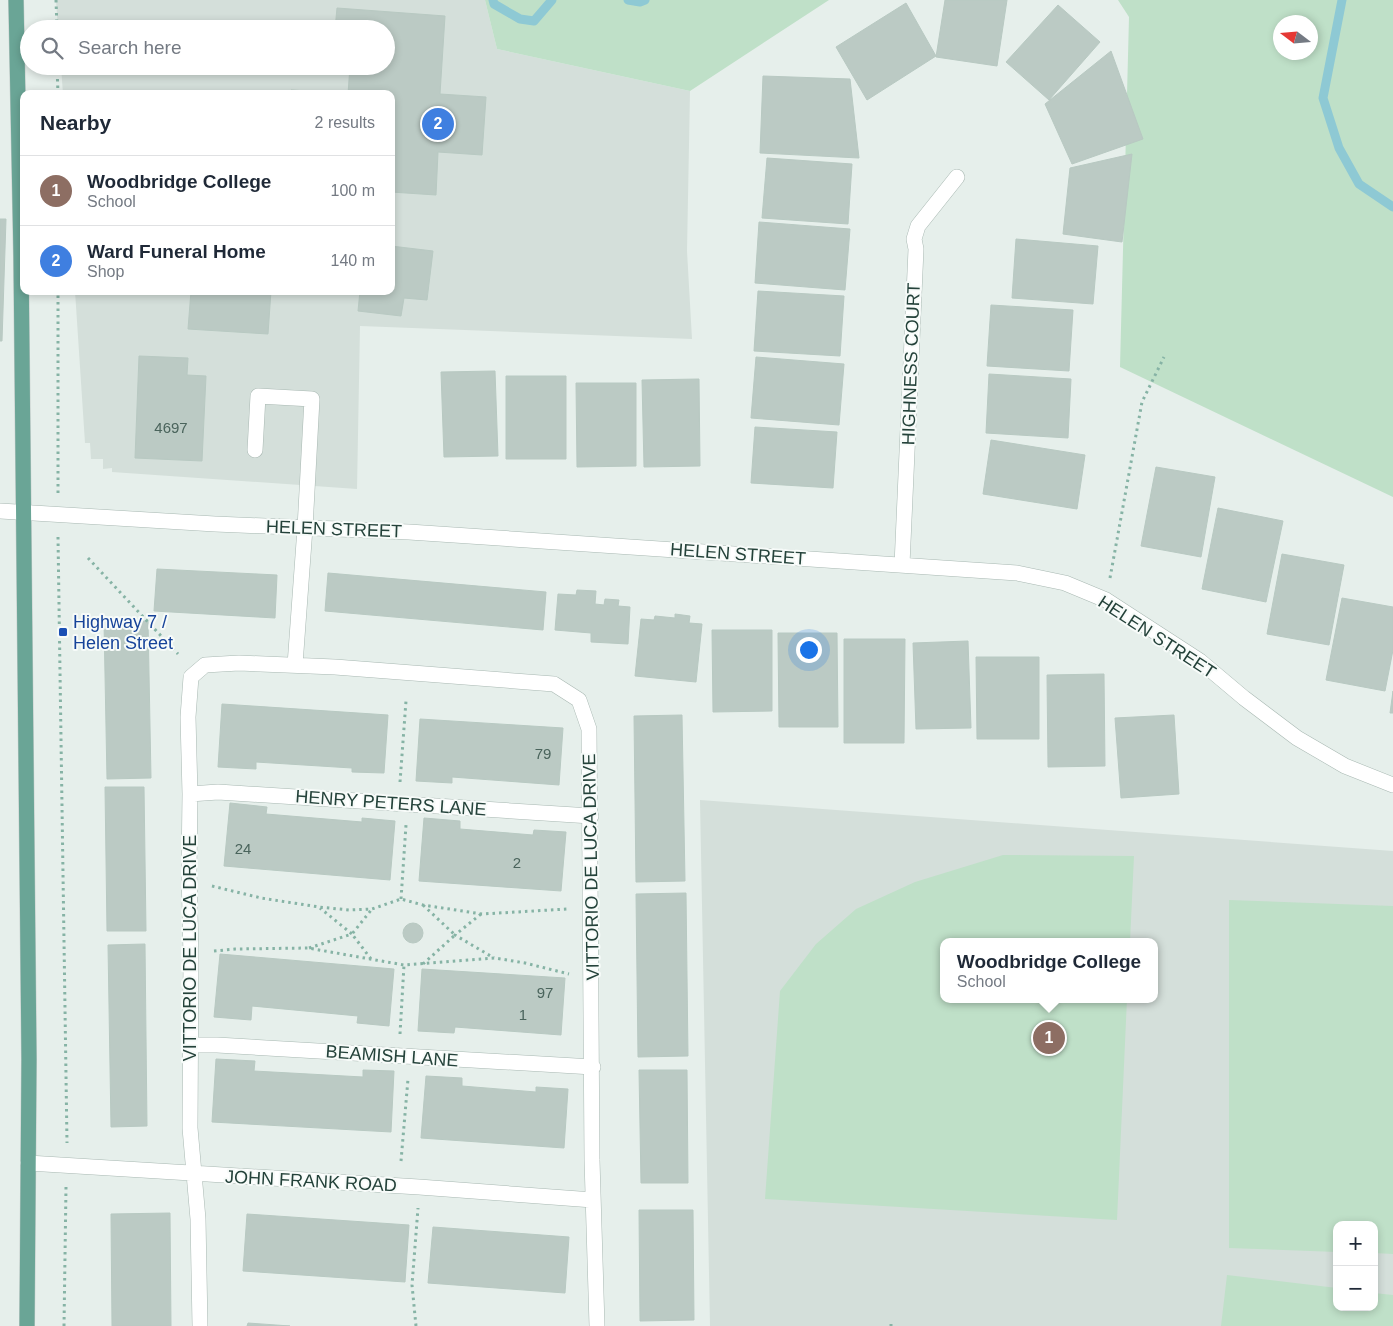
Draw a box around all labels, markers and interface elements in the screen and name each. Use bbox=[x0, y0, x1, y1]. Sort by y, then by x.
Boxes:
north arrow bbox=[1273, 15, 1318, 60]
search box bbox=[20, 20, 395, 75]
icon: search bbox=[38, 34, 66, 62]
text: Search here bbox=[78, 37, 182, 58]
pin: 2 bbox=[422, 105, 454, 143]
text: Nearby bbox=[40, 111, 111, 134]
text: 2 results bbox=[315, 114, 375, 131]
text: Woodbridge College bbox=[87, 171, 271, 192]
text: 1 bbox=[52, 182, 60, 199]
text: 100 m bbox=[331, 182, 375, 199]
text: School bbox=[87, 193, 136, 210]
text: Ward Funeral Home bbox=[87, 241, 266, 262]
text: 2 bbox=[52, 252, 60, 269]
text: 140 m bbox=[331, 252, 375, 269]
text: Shop bbox=[87, 263, 124, 280]
street label: HIGHNESS COURT bbox=[898, 282, 924, 446]
house number: 4697 bbox=[154, 419, 188, 436]
street label: HELEN STREET bbox=[266, 517, 402, 541]
street label: HELEN STREET bbox=[669, 539, 807, 569]
street label: HELEN STREET bbox=[1095, 592, 1219, 682]
place label: Highway 7 / Helen Street bbox=[73, 612, 173, 653]
marker: Highway 7 / Helen Street bbox=[57, 626, 69, 638]
your location bbox=[796, 637, 822, 663]
house number: 79 bbox=[535, 745, 551, 762]
street label: VITTORIO DE LUCA DRIVE bbox=[579, 753, 603, 981]
street label: HENRY PETERS LANE bbox=[295, 786, 487, 820]
street label: VITTORIO DE LUCA DRIVE bbox=[180, 835, 200, 1061]
house number: 24 bbox=[235, 840, 251, 857]
house number: 2 bbox=[513, 854, 521, 871]
popup bbox=[940, 938, 1158, 1003]
text: Woodbridge College bbox=[957, 951, 1141, 972]
text: School bbox=[957, 973, 1006, 990]
house number: 97 bbox=[537, 984, 553, 1001]
house number: 1 bbox=[519, 1006, 527, 1023]
pin: 1 bbox=[1033, 1019, 1065, 1057]
street label: BEAMISH LANE bbox=[325, 1041, 459, 1071]
street label: JOHN FRANK ROAD bbox=[225, 1167, 397, 1195]
map controls bbox=[1333, 1221, 1378, 1311]
button: + bbox=[1333, 1221, 1378, 1266]
button: − bbox=[1333, 1266, 1378, 1311]

